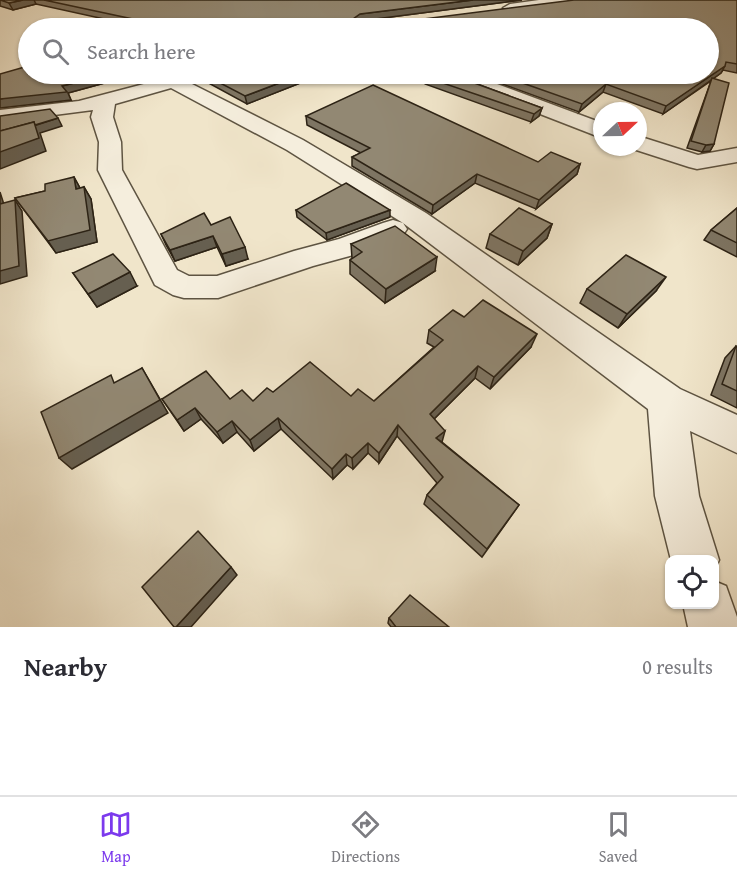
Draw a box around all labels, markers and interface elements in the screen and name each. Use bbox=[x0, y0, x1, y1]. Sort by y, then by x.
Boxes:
search box bbox=[18, 18, 719, 84]
icon: search bbox=[39, 35, 72, 68]
text: Search here bbox=[87, 35, 196, 67]
north arrow bbox=[593, 102, 647, 156]
map controls bbox=[665, 555, 719, 609]
button: locate bbox=[665, 555, 719, 609]
text: Nearby bbox=[24, 647, 107, 686]
text: 0 results bbox=[642, 652, 713, 681]
tab: Map bbox=[99, 808, 132, 868]
tab: Directions bbox=[331, 808, 400, 868]
tab: Saved bbox=[599, 808, 638, 868]

